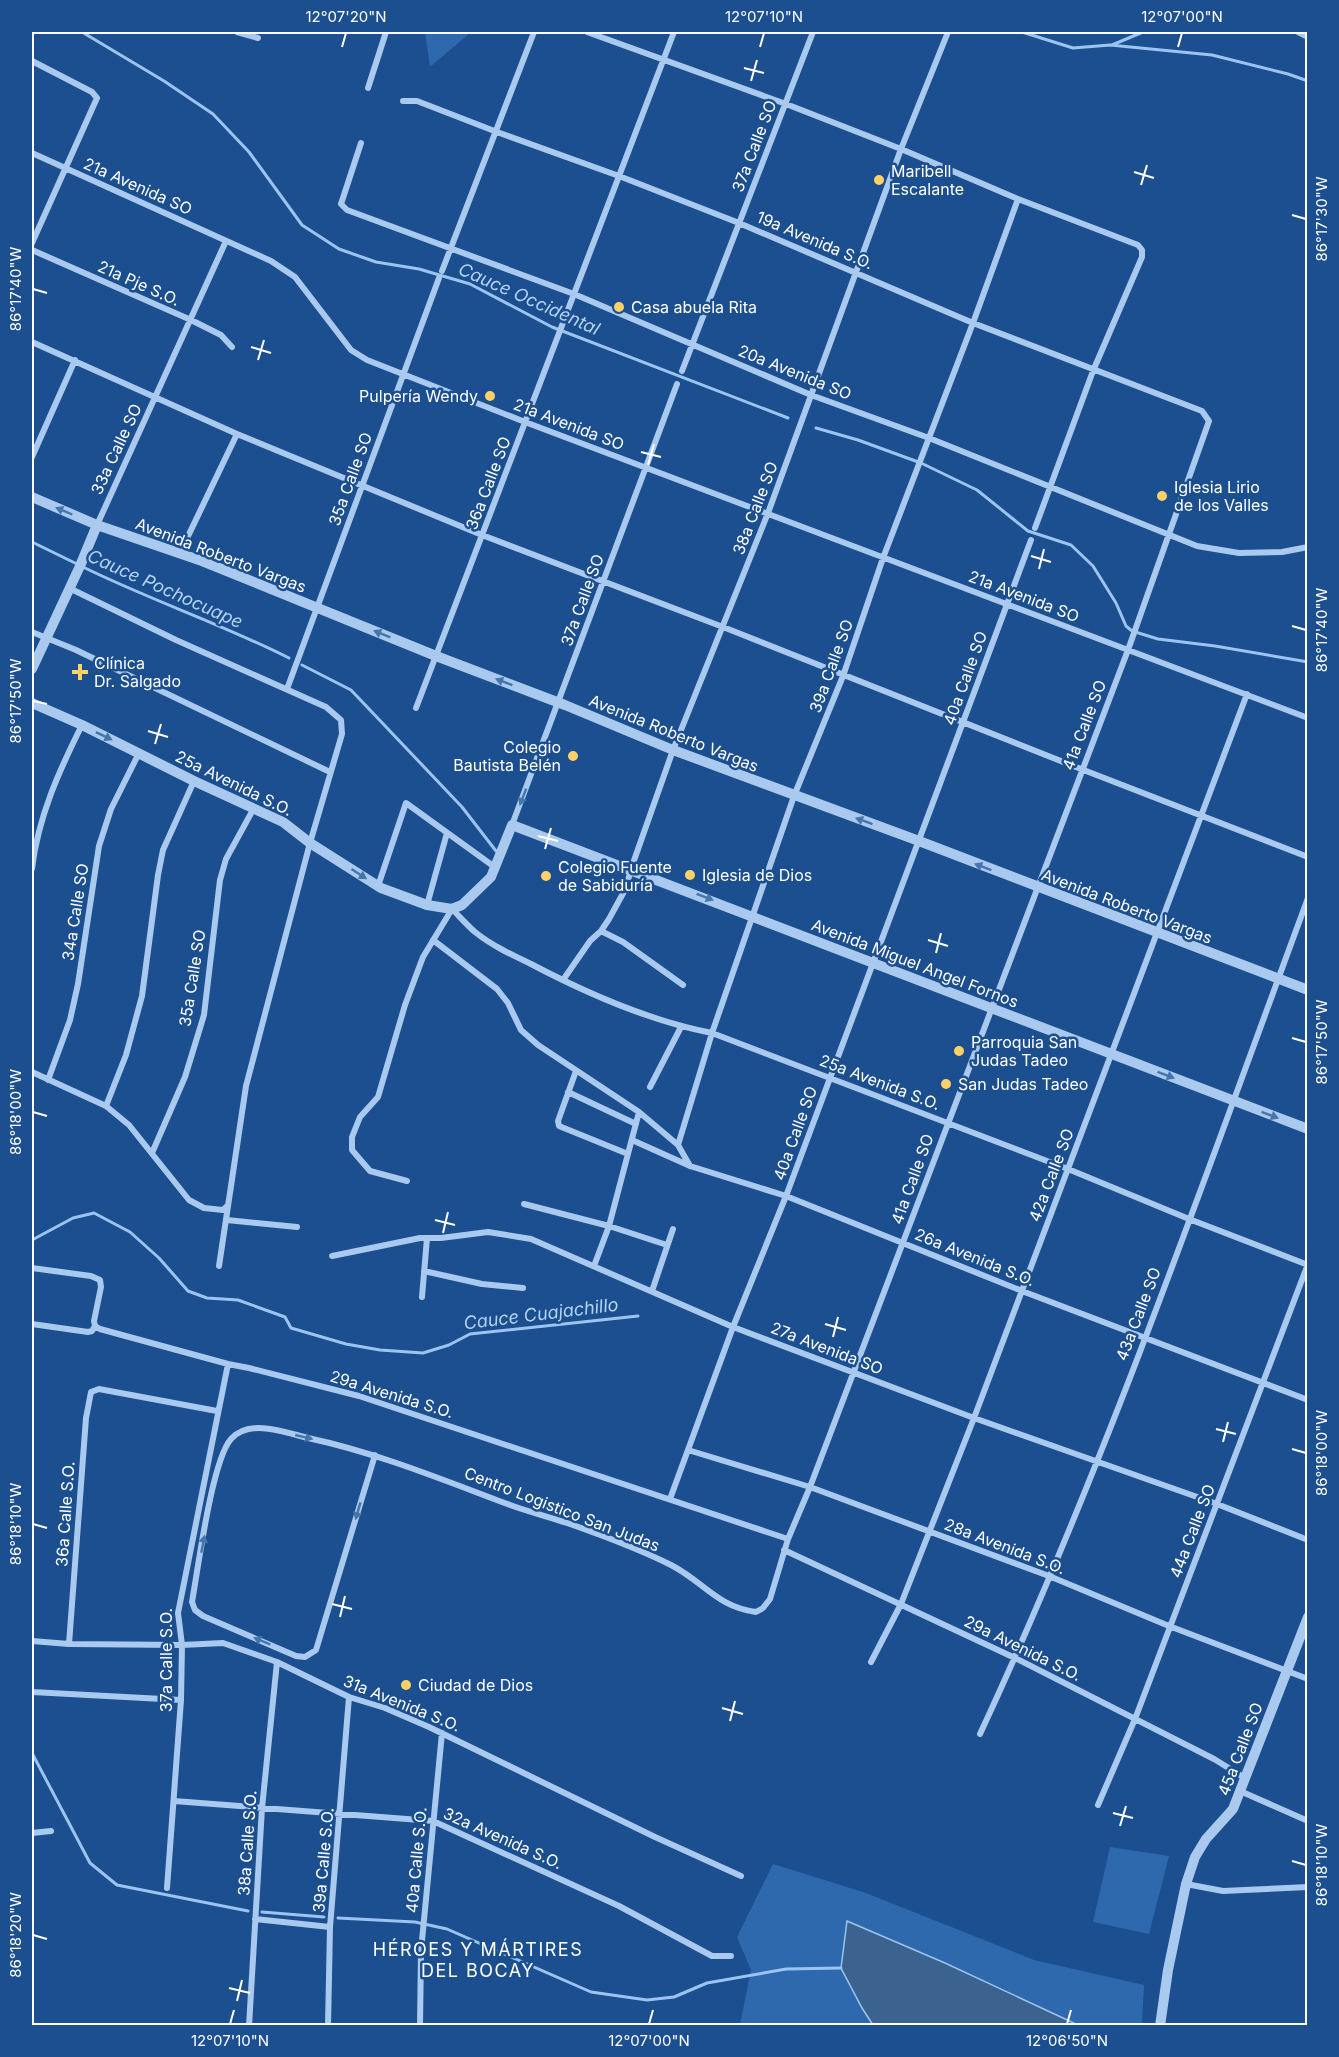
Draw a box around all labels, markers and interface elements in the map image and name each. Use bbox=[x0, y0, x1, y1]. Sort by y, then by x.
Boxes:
text: 12°07'20"N bbox=[305, 7, 387, 26]
text: 12°07'10"N bbox=[725, 7, 803, 26]
text: 12°07'00"N bbox=[1141, 7, 1223, 26]
street label: 37a Calle SO bbox=[727, 97, 781, 195]
street label: 21a Avenida SO bbox=[81, 153, 195, 219]
place label: Maribell Escalante bbox=[891, 161, 964, 199]
marker: Maribell Escalante bbox=[872, 173, 886, 187]
text: 86°17'30"W bbox=[1312, 176, 1331, 262]
street label: 19a Avenida S.O. bbox=[754, 206, 876, 274]
text: 86°17'40"W bbox=[6, 247, 25, 331]
street label: 21a Pje S.O. bbox=[95, 256, 183, 310]
water label: Cauce Occidental bbox=[455, 258, 604, 339]
place label: Casa abuela Rita bbox=[631, 297, 757, 317]
marker: Casa abuela Rita bbox=[612, 300, 626, 314]
street label: 20a Avenida SO bbox=[735, 340, 855, 404]
place label: Pulpería Wendy bbox=[359, 386, 478, 406]
marker: Pulpería Wendy bbox=[483, 389, 497, 403]
street label: 21a Avenida SO bbox=[511, 394, 627, 454]
street label: 33a Calle SO bbox=[86, 400, 146, 498]
street label: 35a Calle SO bbox=[324, 430, 376, 528]
street label: 36a Calle SO bbox=[461, 434, 515, 532]
street label: 38a Calle SO bbox=[728, 459, 782, 557]
place label: Iglesia Lirio de los Valles bbox=[1174, 477, 1269, 515]
marker: Iglesia Lirio de los Valles bbox=[1155, 489, 1169, 503]
one-way arrow bbox=[56, 506, 73, 515]
street label: Avenida Roberto Vargas bbox=[133, 513, 309, 597]
water label: Cauce Pochocuape bbox=[84, 545, 246, 632]
street label: 37a Calle SO bbox=[556, 551, 608, 649]
street label: 21a Avenida SO bbox=[966, 566, 1082, 626]
text: 86°17'40"W bbox=[1312, 588, 1331, 672]
street label: 39a Calle SO bbox=[805, 617, 857, 715]
street label: 40a Calle SO bbox=[939, 628, 991, 728]
one-way arrow bbox=[372, 629, 390, 639]
place label: Clínica Dr. Salgado bbox=[94, 653, 181, 691]
text: 86°17'50"W bbox=[6, 658, 25, 743]
marker: Clínica Dr. Salgado bbox=[71, 663, 89, 681]
one-way arrow bbox=[495, 677, 513, 687]
street label: 41a Calle SO bbox=[1058, 677, 1110, 773]
street label: Avenida Roberto Vargas bbox=[586, 690, 762, 776]
one-way arrow bbox=[95, 731, 112, 740]
place label: Colegio Bautista Belén bbox=[453, 737, 561, 775]
street label: 25a Avenida S.O. bbox=[172, 746, 296, 820]
marker: Colegio Bautista Belén bbox=[566, 749, 580, 763]
one-way arrow bbox=[518, 788, 527, 806]
one-way arrow bbox=[854, 816, 872, 826]
place label: Colegio Fuente de Sabiduría bbox=[558, 857, 672, 895]
one-way arrow bbox=[974, 861, 992, 871]
street label: 34a Calle SO bbox=[57, 862, 93, 962]
street label: Avenida Roberto Vargas bbox=[1039, 864, 1215, 948]
place label: Iglesia de Dios bbox=[702, 865, 812, 885]
marker: Iglesia de Dios bbox=[683, 868, 697, 882]
one-way arrow bbox=[351, 869, 368, 880]
marker: Colegio Fuente de Sabiduría bbox=[539, 869, 553, 883]
one-way arrow bbox=[696, 893, 714, 902]
street label: Avenida Miguel Angel Fornos bbox=[809, 914, 1021, 1012]
street label: 35a Calle SO bbox=[174, 928, 210, 1028]
text: 86°17'50"W bbox=[1312, 999, 1331, 1084]
place label: Parroquia San Judas Tadeo bbox=[971, 1032, 1077, 1070]
marker: Parroquia San Judas Tadeo bbox=[952, 1044, 966, 1058]
street label: 25a Avenida S.O. bbox=[817, 1050, 943, 1114]
text: 86°18'00"W bbox=[6, 1069, 25, 1155]
one-way arrow bbox=[1158, 1071, 1176, 1081]
place label: San Judas Tadeo bbox=[958, 1074, 1088, 1094]
marker: San Judas Tadeo bbox=[939, 1077, 953, 1091]
street label: 40a Calle SO bbox=[769, 1083, 821, 1183]
one-way arrow bbox=[1261, 1111, 1279, 1120]
street label: 42a Calle SO bbox=[1024, 1126, 1078, 1224]
street label: 41a Calle SO bbox=[886, 1131, 938, 1227]
street label: 26a Avenida S.O. bbox=[912, 1224, 1038, 1290]
street label: 43a Calle SO bbox=[1111, 1264, 1165, 1364]
water label: Cauce Cuajachillo bbox=[462, 1294, 619, 1333]
street label: 27a Avenida SO bbox=[768, 1317, 886, 1379]
street label: 29a Avenida S.O. bbox=[328, 1366, 456, 1422]
text: 86°18'00"W bbox=[1312, 1410, 1331, 1496]
one-way arrow bbox=[295, 1432, 313, 1442]
street label: 36a Calle S.O. bbox=[51, 1461, 79, 1567]
street label: Centro Logistico San Judas bbox=[461, 1462, 663, 1556]
street label: 44a Calle SO bbox=[1165, 1481, 1219, 1581]
text: 86°18'10"W bbox=[6, 1482, 25, 1565]
one-way arrow bbox=[353, 1502, 363, 1520]
street label: 28a Avenida S.O. bbox=[942, 1514, 1068, 1578]
one-way arrow bbox=[199, 1534, 208, 1553]
street label: 37a Calle S.O. bbox=[156, 1608, 176, 1712]
street label: 29a Avenida S.O. bbox=[961, 1611, 1085, 1685]
one-way arrow bbox=[253, 1636, 271, 1645]
street label: 31a Avenida S.O. bbox=[340, 1670, 464, 1736]
place label: Ciudad de Dios bbox=[418, 1675, 533, 1695]
marker: Ciudad de Dios bbox=[399, 1678, 413, 1692]
street label: 45a Calle SO bbox=[1213, 1700, 1267, 1798]
street label: 38a Calle S.O. bbox=[233, 1790, 261, 1896]
street label: 32a Avenida S.O. bbox=[440, 1803, 566, 1873]
street label: 39a Calle S.O. bbox=[308, 1806, 338, 1914]
street label: 40a Calle S.O. bbox=[401, 1806, 431, 1914]
text: 86°18'10"W bbox=[1312, 1823, 1331, 1906]
text: 86°18'20"W bbox=[6, 1892, 25, 1978]
district label: HÉROES Y MÁRTIRES DEL BOCAY bbox=[373, 1938, 583, 1981]
text: 12°07'10"N bbox=[191, 2031, 269, 2050]
text: 12°07'00"N bbox=[608, 2031, 690, 2050]
text: 12°06'50"N bbox=[1026, 2031, 1108, 2050]

